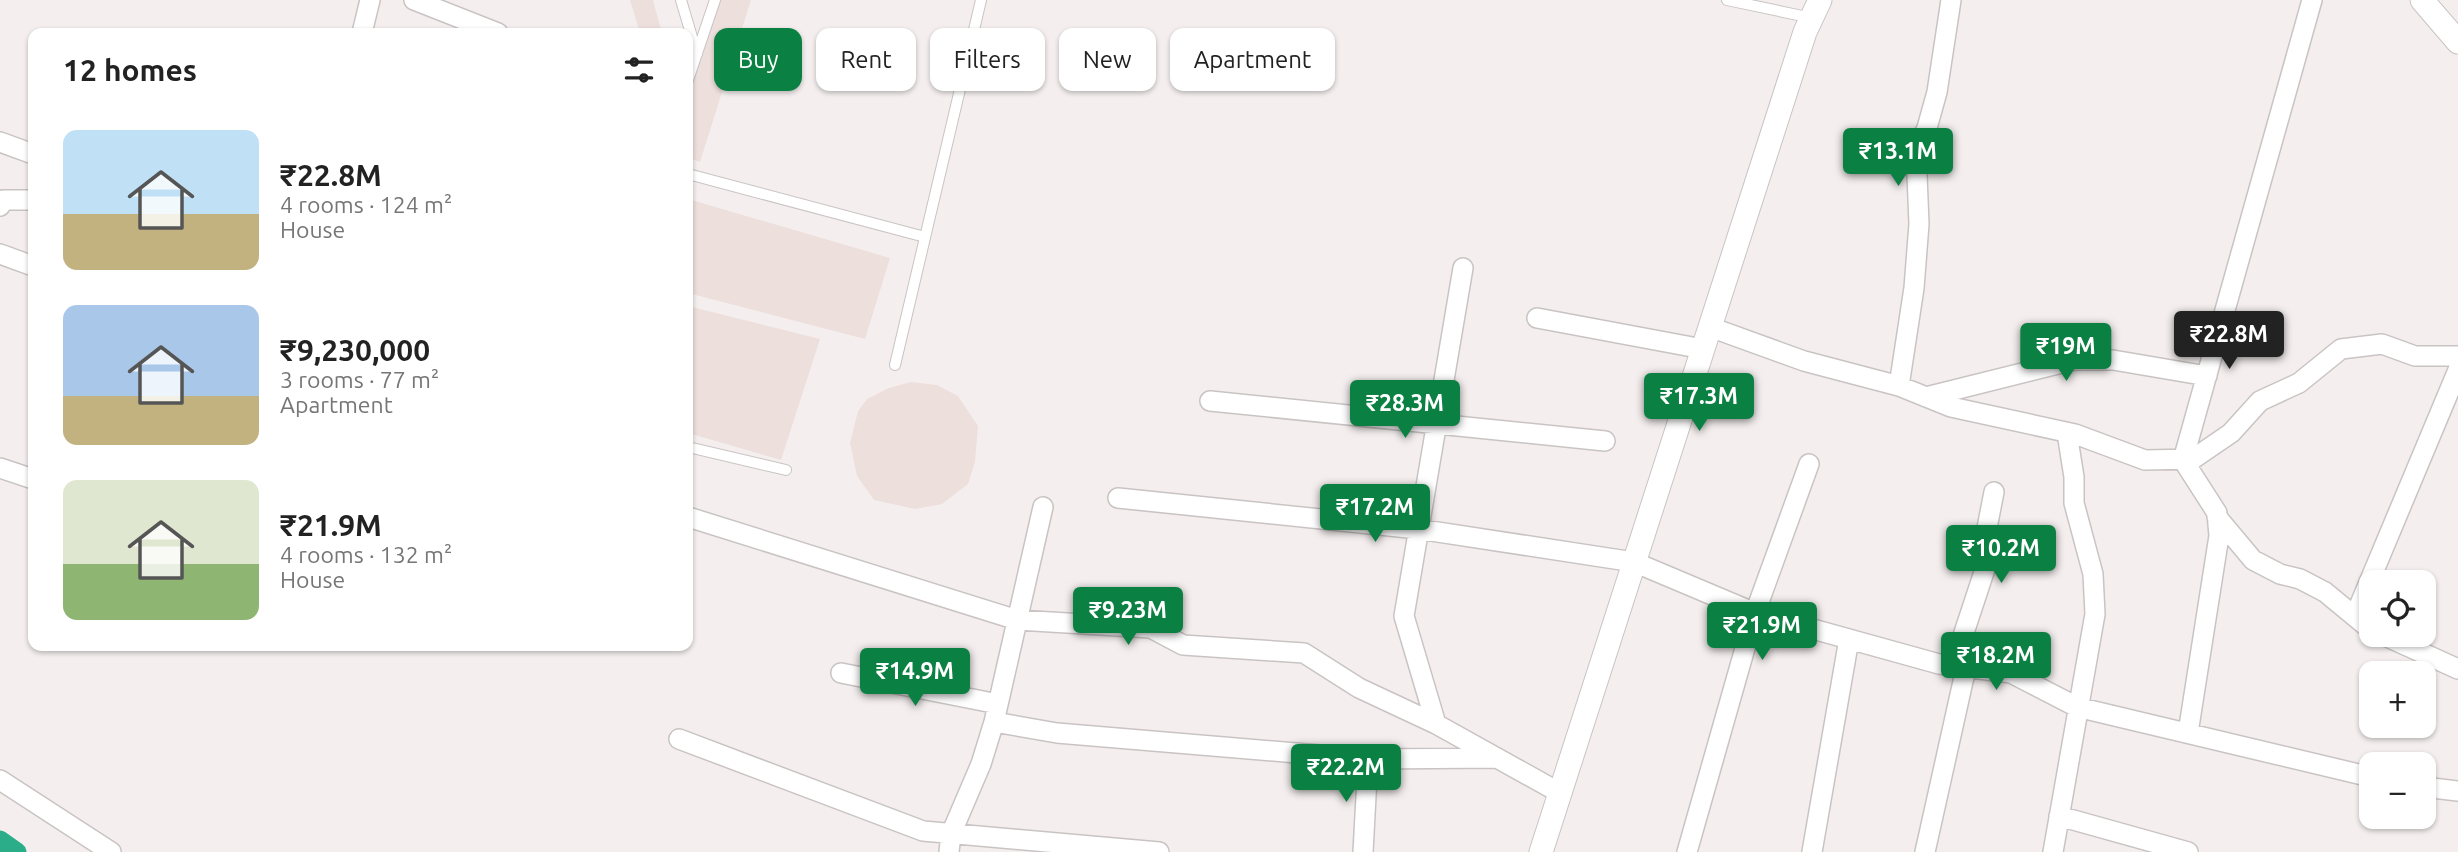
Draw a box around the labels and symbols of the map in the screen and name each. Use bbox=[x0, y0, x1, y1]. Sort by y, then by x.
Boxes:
pin: ₹13.1M bbox=[1841, 128, 1955, 188]
pin: ₹22.8M bbox=[2172, 312, 2286, 371]
pin: ₹19M bbox=[2025, 324, 2107, 383]
pin: ₹17.3M bbox=[1642, 374, 1756, 433]
pin: ₹28.3M bbox=[1348, 380, 1462, 440]
pin: ₹17.2M bbox=[1318, 484, 1432, 544]
pin: ₹10.2M bbox=[1944, 526, 2058, 585]
pin: ₹9.23M bbox=[1071, 588, 1185, 647]
pin: ₹21.9M bbox=[1705, 602, 1819, 662]
pin: ₹18.2M bbox=[1939, 632, 2053, 692]
pin: ₹14.9M bbox=[858, 648, 972, 708]
pin: ₹22.2M bbox=[1289, 744, 1403, 804]

